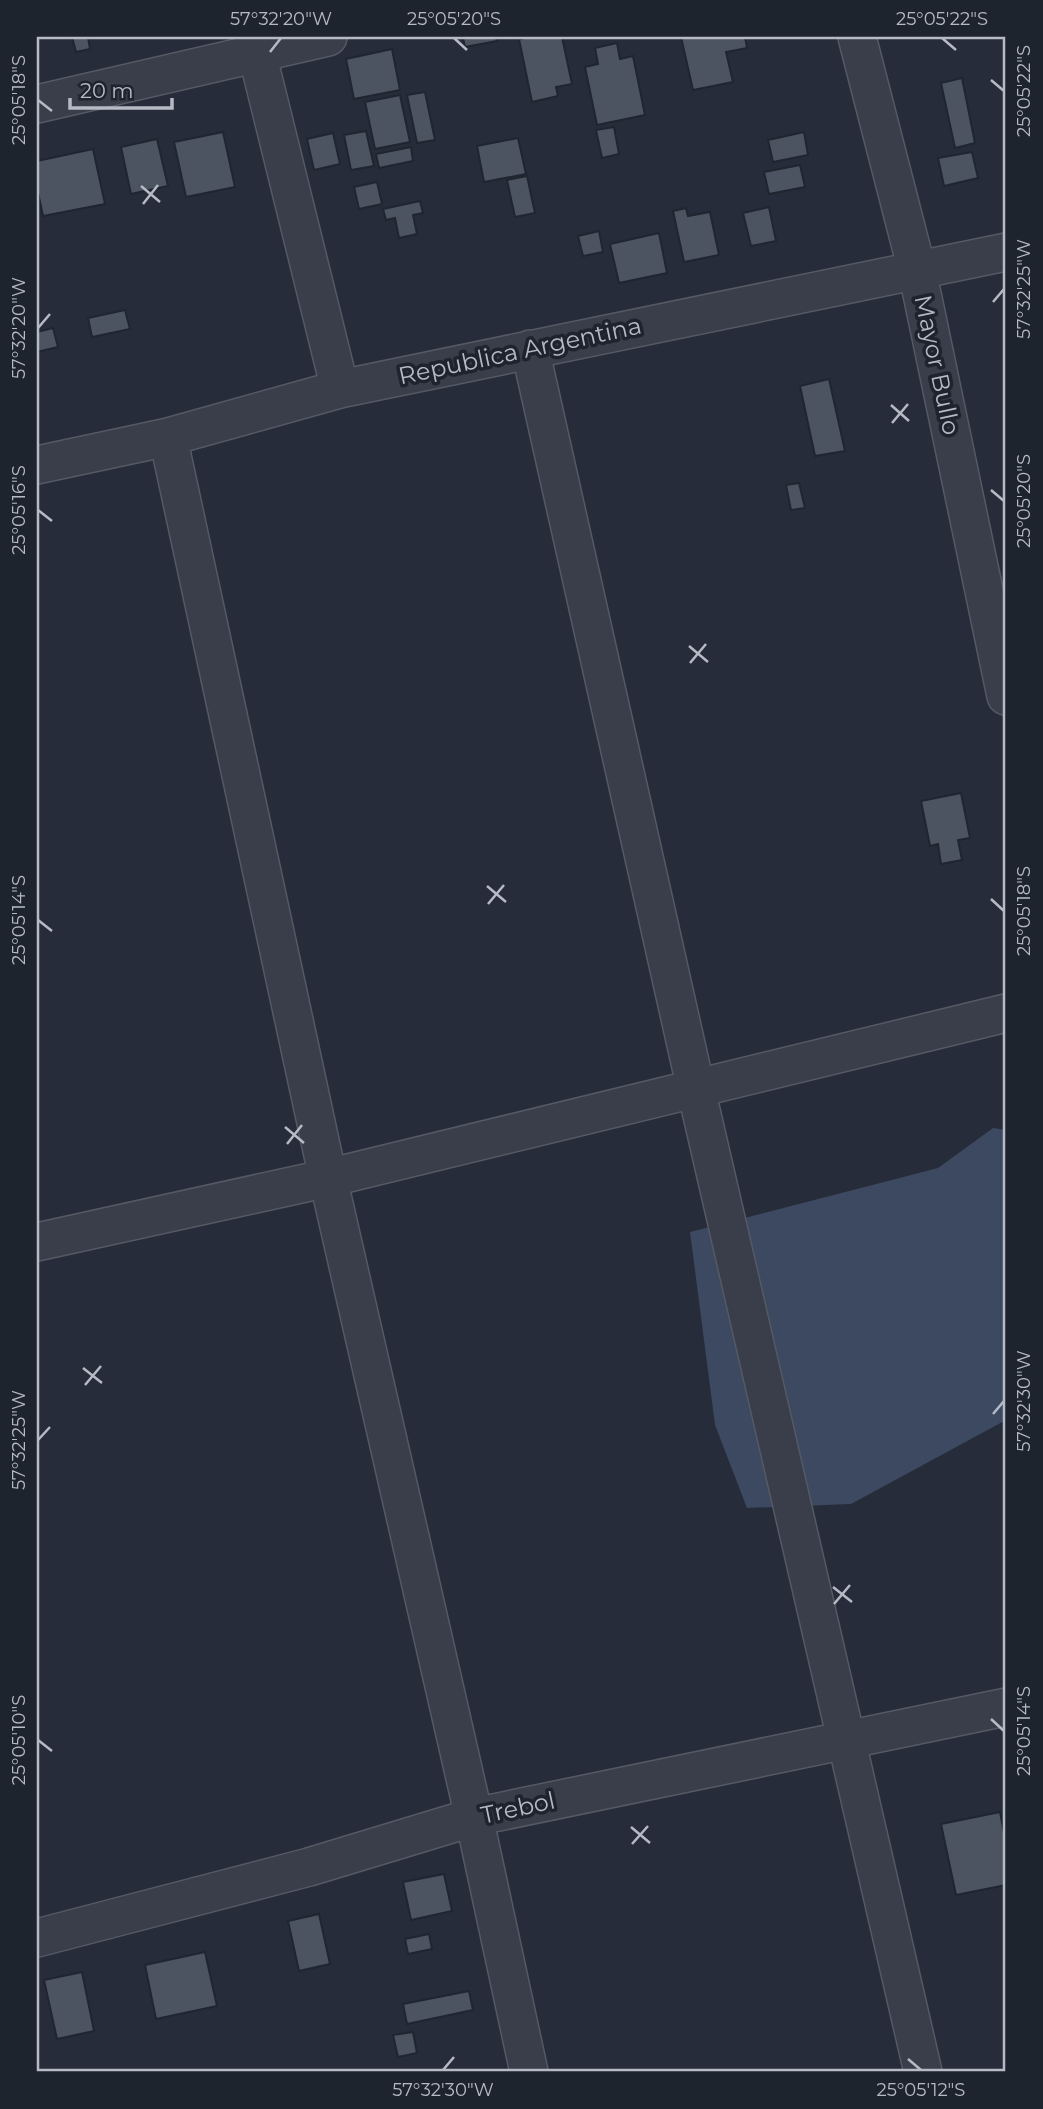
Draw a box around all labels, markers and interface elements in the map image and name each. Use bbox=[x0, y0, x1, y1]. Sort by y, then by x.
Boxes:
text: 57°32'20"W bbox=[230, 8, 332, 30]
text: 25°05'20"S bbox=[407, 8, 501, 30]
text: 25°05'22"S bbox=[896, 8, 988, 30]
text: 25°05'22"S bbox=[1013, 45, 1035, 137]
text: 25°05'18"S bbox=[8, 55, 30, 145]
scale bar bbox=[70, 66, 172, 110]
text: 20 m bbox=[80, 78, 134, 103]
text: 57°32'25"W bbox=[1013, 239, 1035, 339]
text: 57°32'20"W bbox=[8, 277, 30, 379]
street label: Mayor Bullo bbox=[909, 292, 966, 438]
street label: Republica Argentina bbox=[396, 311, 644, 390]
text: 25°05'20"S bbox=[1013, 454, 1035, 548]
text: 25°05'16"S bbox=[8, 465, 30, 555]
text: 25°05'18"S bbox=[1013, 866, 1035, 956]
text: 25°05'14"S bbox=[8, 875, 30, 965]
text: 57°32'30"W bbox=[1013, 1350, 1035, 1452]
text: 57°32'25"W bbox=[8, 1390, 30, 1490]
text: 25°05'14"S bbox=[1013, 1686, 1035, 1776]
text: 25°05'10"S bbox=[8, 1695, 30, 1785]
street label: Trebol bbox=[478, 1786, 558, 1829]
text: 57°32'30"W bbox=[392, 2079, 494, 2101]
text: 25°05'12"S bbox=[877, 2079, 965, 2101]

